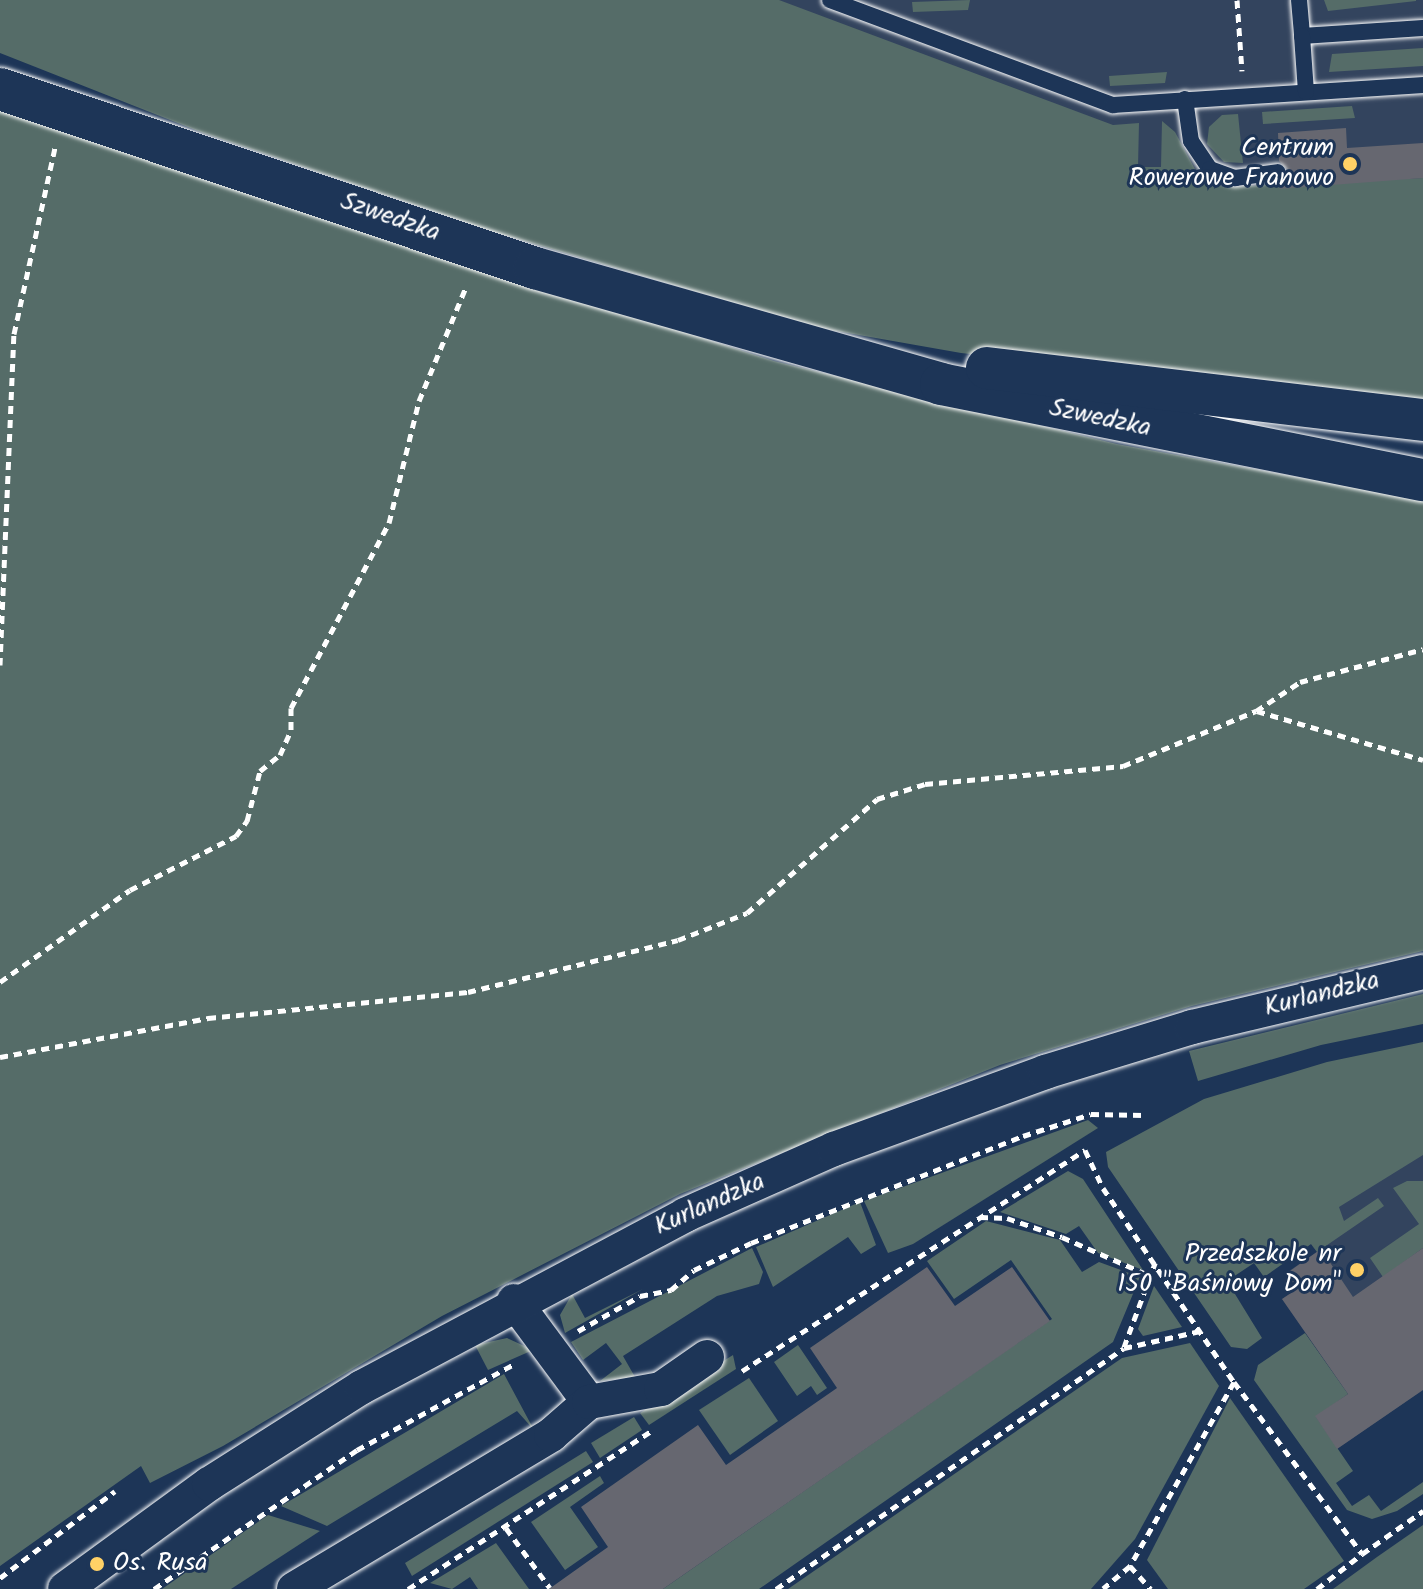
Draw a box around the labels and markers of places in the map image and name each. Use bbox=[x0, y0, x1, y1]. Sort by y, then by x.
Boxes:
place label: Centrum Rowerowe Franowo bbox=[1129, 133, 1334, 194]
marker: Centrum Rowerowe Franowo bbox=[1341, 155, 1359, 173]
place label: Przedszkole nr 150 "Baśniowy Dom" bbox=[1117, 1239, 1341, 1300]
marker: Przedszkole nr 150 "Baśniowy Dom" bbox=[1348, 1261, 1366, 1279]
place label: Os. Rusa bbox=[113, 1548, 208, 1580]
marker: Os. Rusa bbox=[88, 1555, 106, 1573]

